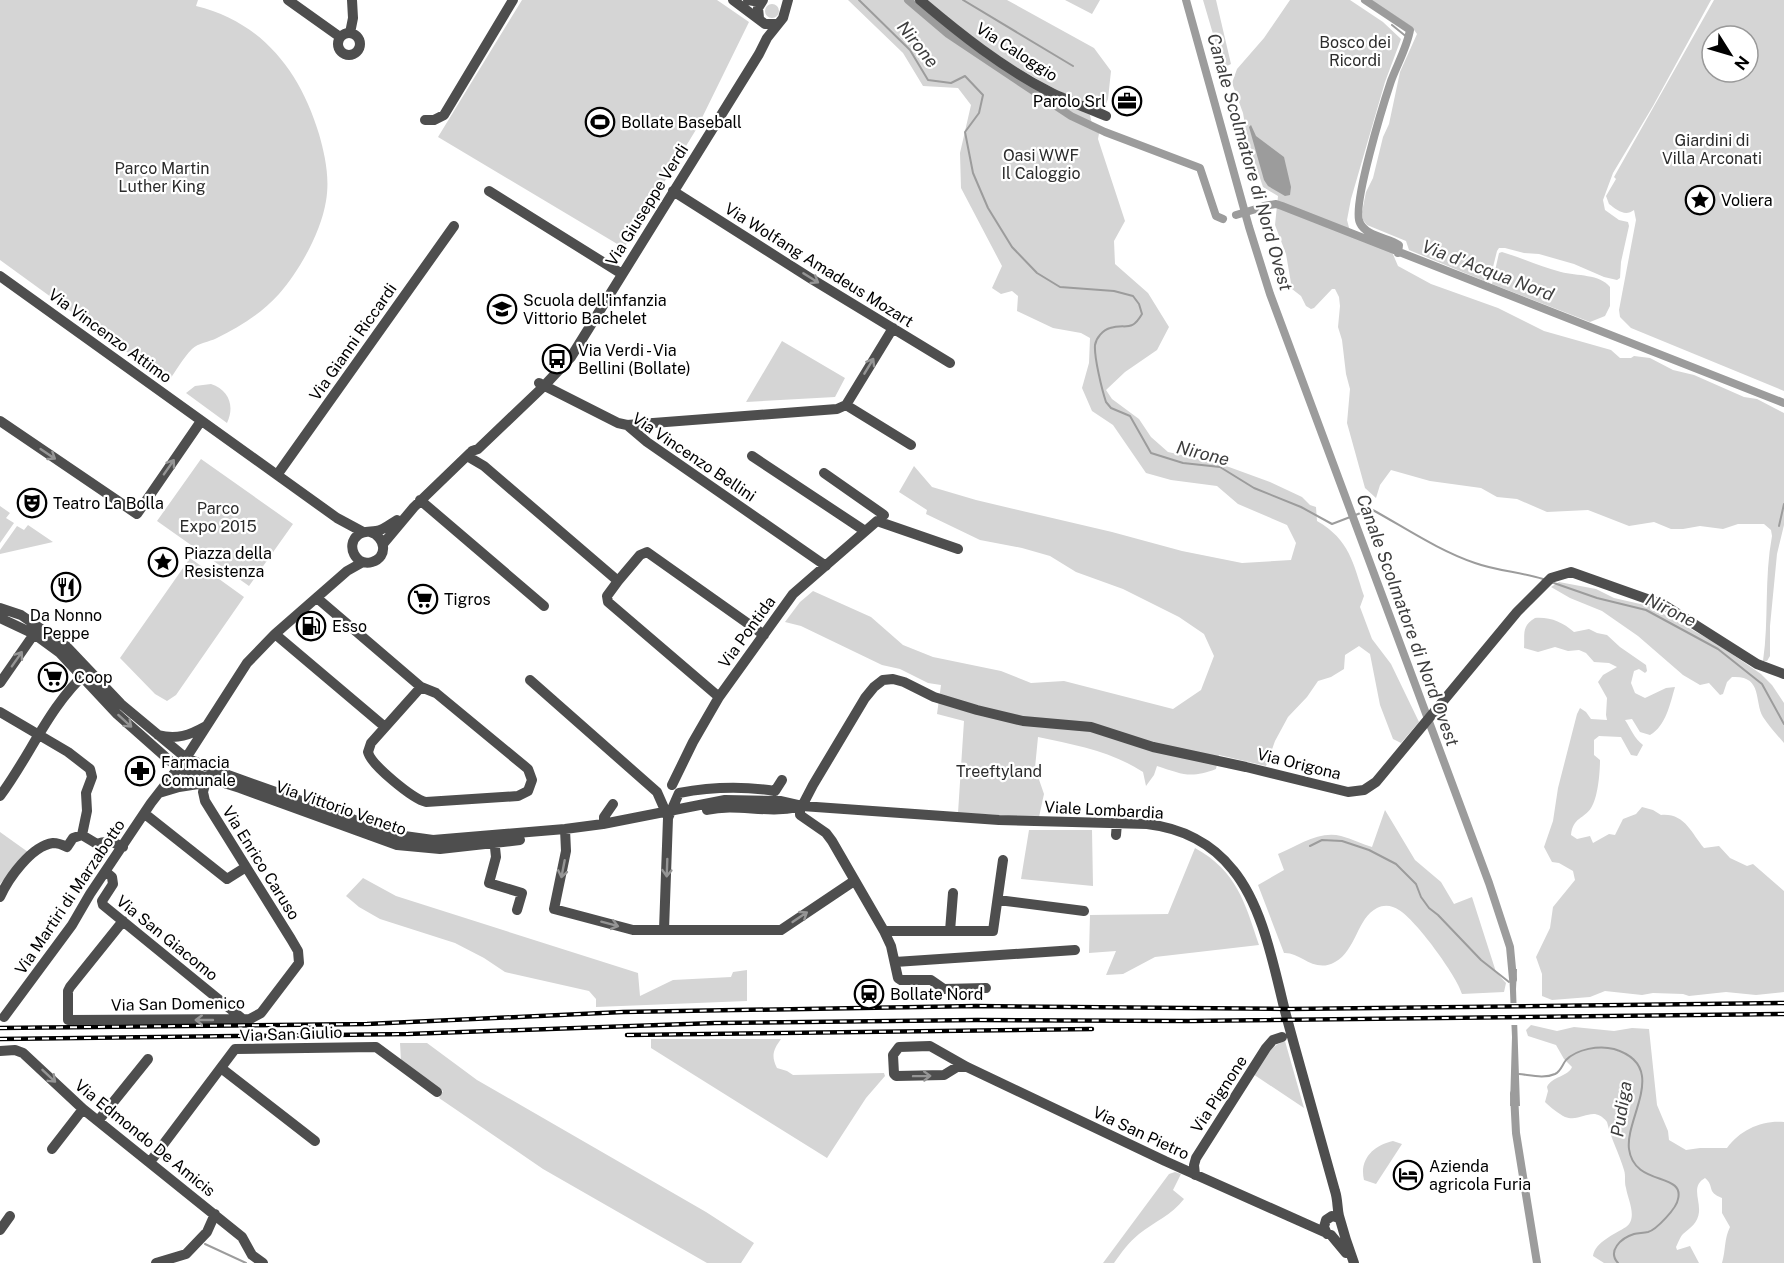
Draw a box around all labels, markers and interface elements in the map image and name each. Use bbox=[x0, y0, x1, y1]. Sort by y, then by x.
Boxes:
water label: Nirone bbox=[893, 16, 943, 72]
street label: Via Caloggio bbox=[973, 19, 1061, 85]
north arrow bbox=[1700, 24, 1760, 84]
water label: Canale Scolmatore di Nord Ovest bbox=[1203, 31, 1297, 293]
park label: Bosco dei Ricordi bbox=[1319, 33, 1391, 70]
text: N bbox=[1730, 52, 1753, 73]
office icon: Parolo Srl bbox=[1111, 85, 1143, 117]
place label: Parolo Srl bbox=[1033, 92, 1106, 111]
sports icon: Bollate Baseball bbox=[584, 106, 616, 138]
place label: Bollate Baseball bbox=[621, 113, 742, 132]
park label: Giardini di Villa Arconati bbox=[1662, 131, 1762, 168]
street label: Via Giuseppe Verdi bbox=[602, 141, 692, 269]
park label: Oasi WWF Il Caloggio bbox=[1001, 146, 1081, 183]
park label: Parco Martin Luther King bbox=[115, 159, 210, 196]
place icon: Voliera bbox=[1684, 184, 1716, 216]
place label: Voliera bbox=[1721, 191, 1773, 210]
street label: Via Wolfang Amadeus Mozart bbox=[721, 199, 917, 331]
water label: Via d'Acqua Nord bbox=[1419, 235, 1558, 305]
one-way arrow bbox=[802, 273, 819, 285]
street label: Via Gianni Riccardi bbox=[305, 280, 401, 404]
street label: Via Vincenzo Attimo bbox=[45, 285, 175, 387]
place label: Scuola dell'infanzia Vittorio Bachelet bbox=[523, 291, 667, 328]
school or university icon: Scuola dell'infanzia Vittorio Bachelet bbox=[486, 293, 518, 325]
place label: Via Verdi - Via Bellini (Bollate) bbox=[578, 341, 691, 378]
bus stop icon: Via Verdi - Via Bellini (Bollate) bbox=[541, 343, 573, 375]
one-way arrow bbox=[863, 358, 876, 375]
street label: Via Vincenzo Bellini bbox=[629, 409, 759, 505]
water label: Nirone bbox=[1174, 436, 1232, 470]
one-way arrow bbox=[40, 448, 56, 460]
one-way arrow bbox=[163, 460, 175, 476]
theatre icon: Teatro La Bolla bbox=[16, 487, 48, 519]
water label: Canale Scolmatore di Nord Ovest bbox=[1353, 491, 1464, 749]
place label: Teatro La Bolla bbox=[53, 494, 164, 513]
park label: Parco Expo 2015 bbox=[179, 499, 257, 536]
place label: Piazza della Resistenza bbox=[184, 544, 272, 581]
place icon: Piazza della Resistenza bbox=[147, 546, 179, 578]
restaurant icon: Da Nonno Peppe bbox=[50, 571, 82, 603]
supermarket icon: Tigros bbox=[407, 583, 439, 615]
water label: Nirone bbox=[1642, 589, 1700, 631]
place label: Tigros bbox=[444, 590, 491, 609]
street label: Via Pontida bbox=[715, 592, 779, 672]
place label: Da Nonno Peppe bbox=[30, 606, 102, 643]
fuel station icon: Esso bbox=[295, 610, 327, 642]
place label: Esso bbox=[332, 617, 367, 636]
one-way arrow bbox=[11, 651, 23, 667]
supermarket icon: Coop bbox=[37, 661, 69, 693]
place label: Coop bbox=[74, 668, 113, 687]
one-way arrow bbox=[117, 714, 132, 728]
street label: Via Origona bbox=[1255, 744, 1343, 784]
place label: Farmacia Comunale bbox=[161, 753, 236, 790]
pharmacy icon: Farmacia Comunale bbox=[124, 755, 156, 787]
park label: Treeftyland bbox=[956, 762, 1042, 781]
street label: Via Vittorio Veneto bbox=[273, 777, 409, 839]
street label: Viale Lombardia bbox=[1044, 797, 1164, 823]
street label: Via Enrico Caruso bbox=[218, 803, 304, 923]
street label: Via Martiri di Marzabotto bbox=[11, 816, 129, 978]
one-way arrow bbox=[661, 857, 672, 877]
one-way arrow bbox=[557, 859, 568, 879]
street label: Via San Giacomo bbox=[112, 891, 222, 985]
one-way arrow bbox=[792, 911, 808, 923]
one-way arrow bbox=[600, 919, 619, 931]
station icon: Bollate Nord bbox=[853, 978, 885, 1010]
place label: Bollate Nord bbox=[890, 985, 983, 1004]
street label: Via San Domenico bbox=[111, 993, 245, 1015]
one-way arrow bbox=[194, 1014, 214, 1026]
street label: Via San Giulio bbox=[239, 1023, 343, 1045]
street label: Via Pignone bbox=[1187, 1052, 1251, 1136]
one-way arrow bbox=[41, 1069, 56, 1083]
one-way arrow bbox=[911, 1070, 931, 1081]
street label: Via Edmondo De Amicis bbox=[71, 1075, 219, 1201]
water label: Pudiga bbox=[1606, 1080, 1636, 1138]
street label: Via San Pietro bbox=[1090, 1102, 1192, 1164]
place label: Azienda agricola Furia bbox=[1429, 1157, 1531, 1194]
hotel icon: Azienda agricola Furia bbox=[1392, 1159, 1424, 1191]

